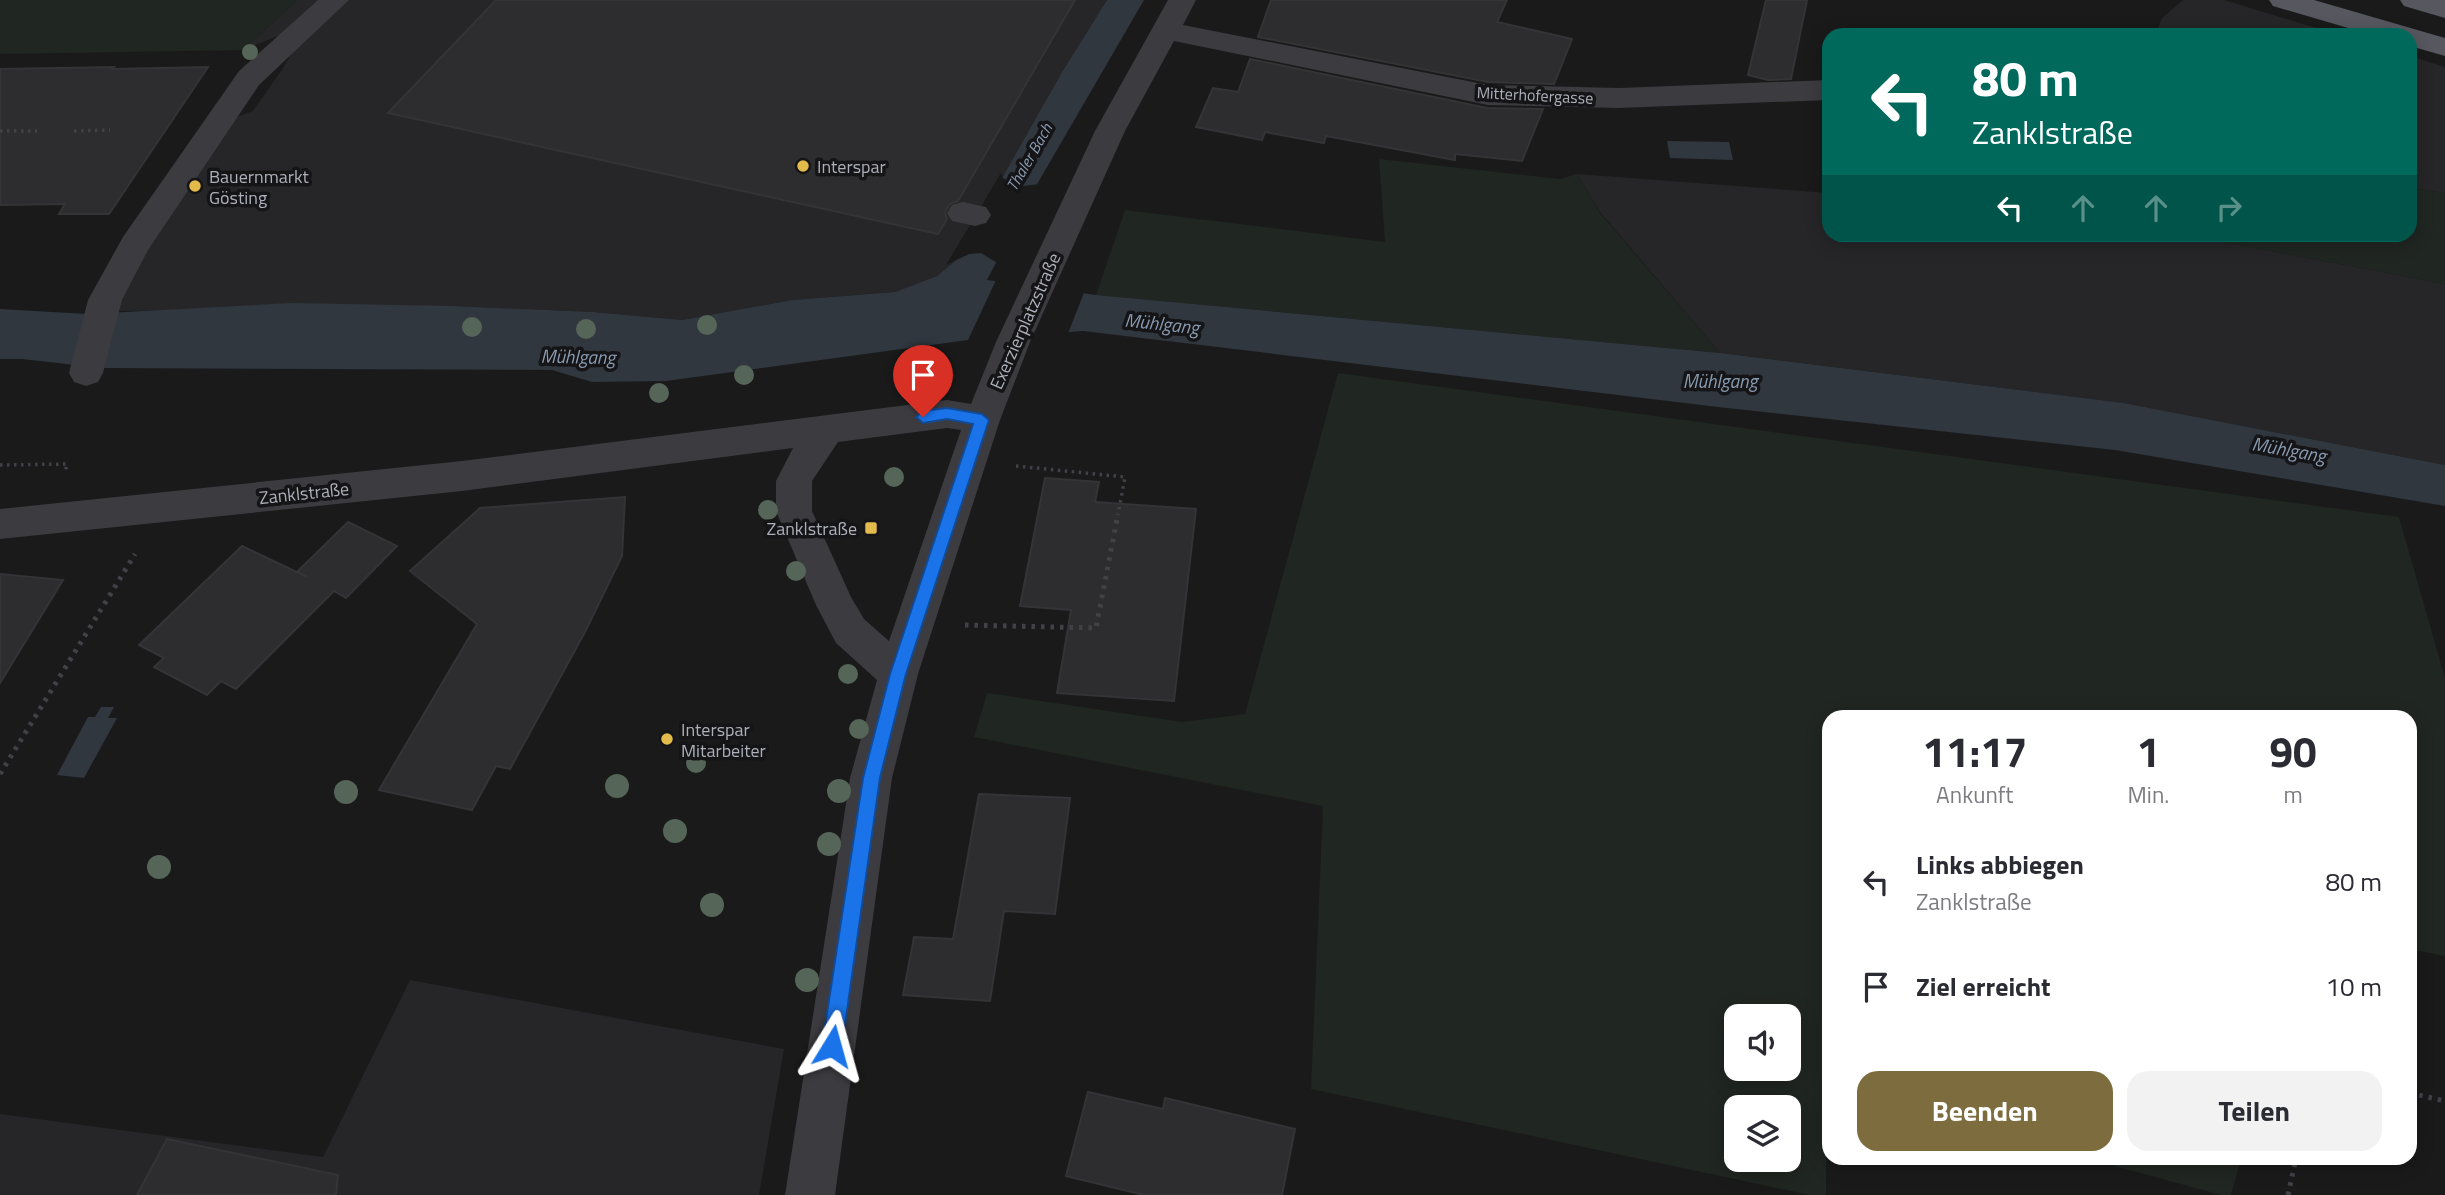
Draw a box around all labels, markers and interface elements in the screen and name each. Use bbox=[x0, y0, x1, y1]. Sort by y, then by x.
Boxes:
text: 80 m bbox=[1972, 40, 2079, 115]
icon: left bbox=[1857, 56, 1948, 147]
street label: Mitterhofergasse bbox=[1476, 80, 1594, 110]
text: Zanklstraße bbox=[1972, 108, 2133, 156]
water label: Thaler Bach bbox=[1000, 118, 1059, 195]
place label: Interspar bbox=[817, 153, 886, 180]
marker: Interspar bbox=[795, 158, 811, 174]
place label: Bauernmarkt Gösting bbox=[209, 163, 310, 211]
marker: Bauernmarkt Gösting bbox=[187, 178, 203, 194]
icon: left bbox=[1991, 189, 2029, 227]
icon: ahead bbox=[2064, 189, 2102, 227]
icon: ahead bbox=[2137, 189, 2175, 227]
icon: right bbox=[2210, 189, 2248, 227]
street label: Exerzierplatzstraße bbox=[983, 248, 1067, 394]
water label: Mühlgang bbox=[1123, 305, 1203, 342]
water label: Mühlgang bbox=[540, 341, 618, 371]
pin bbox=[893, 345, 953, 417]
icon: arrive bbox=[904, 356, 942, 394]
water label: Mühlgang bbox=[1683, 366, 1759, 395]
water label: Mühlgang bbox=[2250, 428, 2330, 470]
street label: Zanklstraße bbox=[258, 475, 350, 511]
place label: Zanklstraße bbox=[767, 515, 857, 542]
marker: Zanklstraße bbox=[863, 520, 879, 536]
place label: Interspar Mitarbeiter bbox=[681, 716, 766, 764]
text: 11:17 bbox=[1922, 719, 2027, 783]
text: 1 bbox=[2137, 719, 2160, 783]
text: 90 bbox=[2270, 719, 2317, 783]
marker: Interspar Mitarbeiter bbox=[659, 731, 675, 747]
text: Ankunft bbox=[1936, 777, 2013, 812]
text: Min. bbox=[2128, 777, 2169, 812]
text: m bbox=[2283, 777, 2303, 812]
text: Links abbiegen bbox=[1916, 845, 2084, 884]
text: 80 m bbox=[2325, 862, 2382, 901]
icon: left bbox=[1857, 863, 1895, 901]
text: Zanklstraße bbox=[1916, 884, 2032, 919]
text: Ziel erreicht bbox=[1916, 967, 2051, 1006]
text: 10 m bbox=[2325, 967, 2382, 1006]
icon: arrive bbox=[1857, 968, 1895, 1006]
map controls bbox=[1724, 1004, 1801, 1172]
button: sound bbox=[1724, 1004, 1801, 1081]
position arrow bbox=[795, 1009, 869, 1083]
button: Beenden bbox=[1857, 1071, 2113, 1151]
button: Teilen bbox=[2127, 1071, 2382, 1151]
button: layers bbox=[1724, 1095, 1801, 1172]

